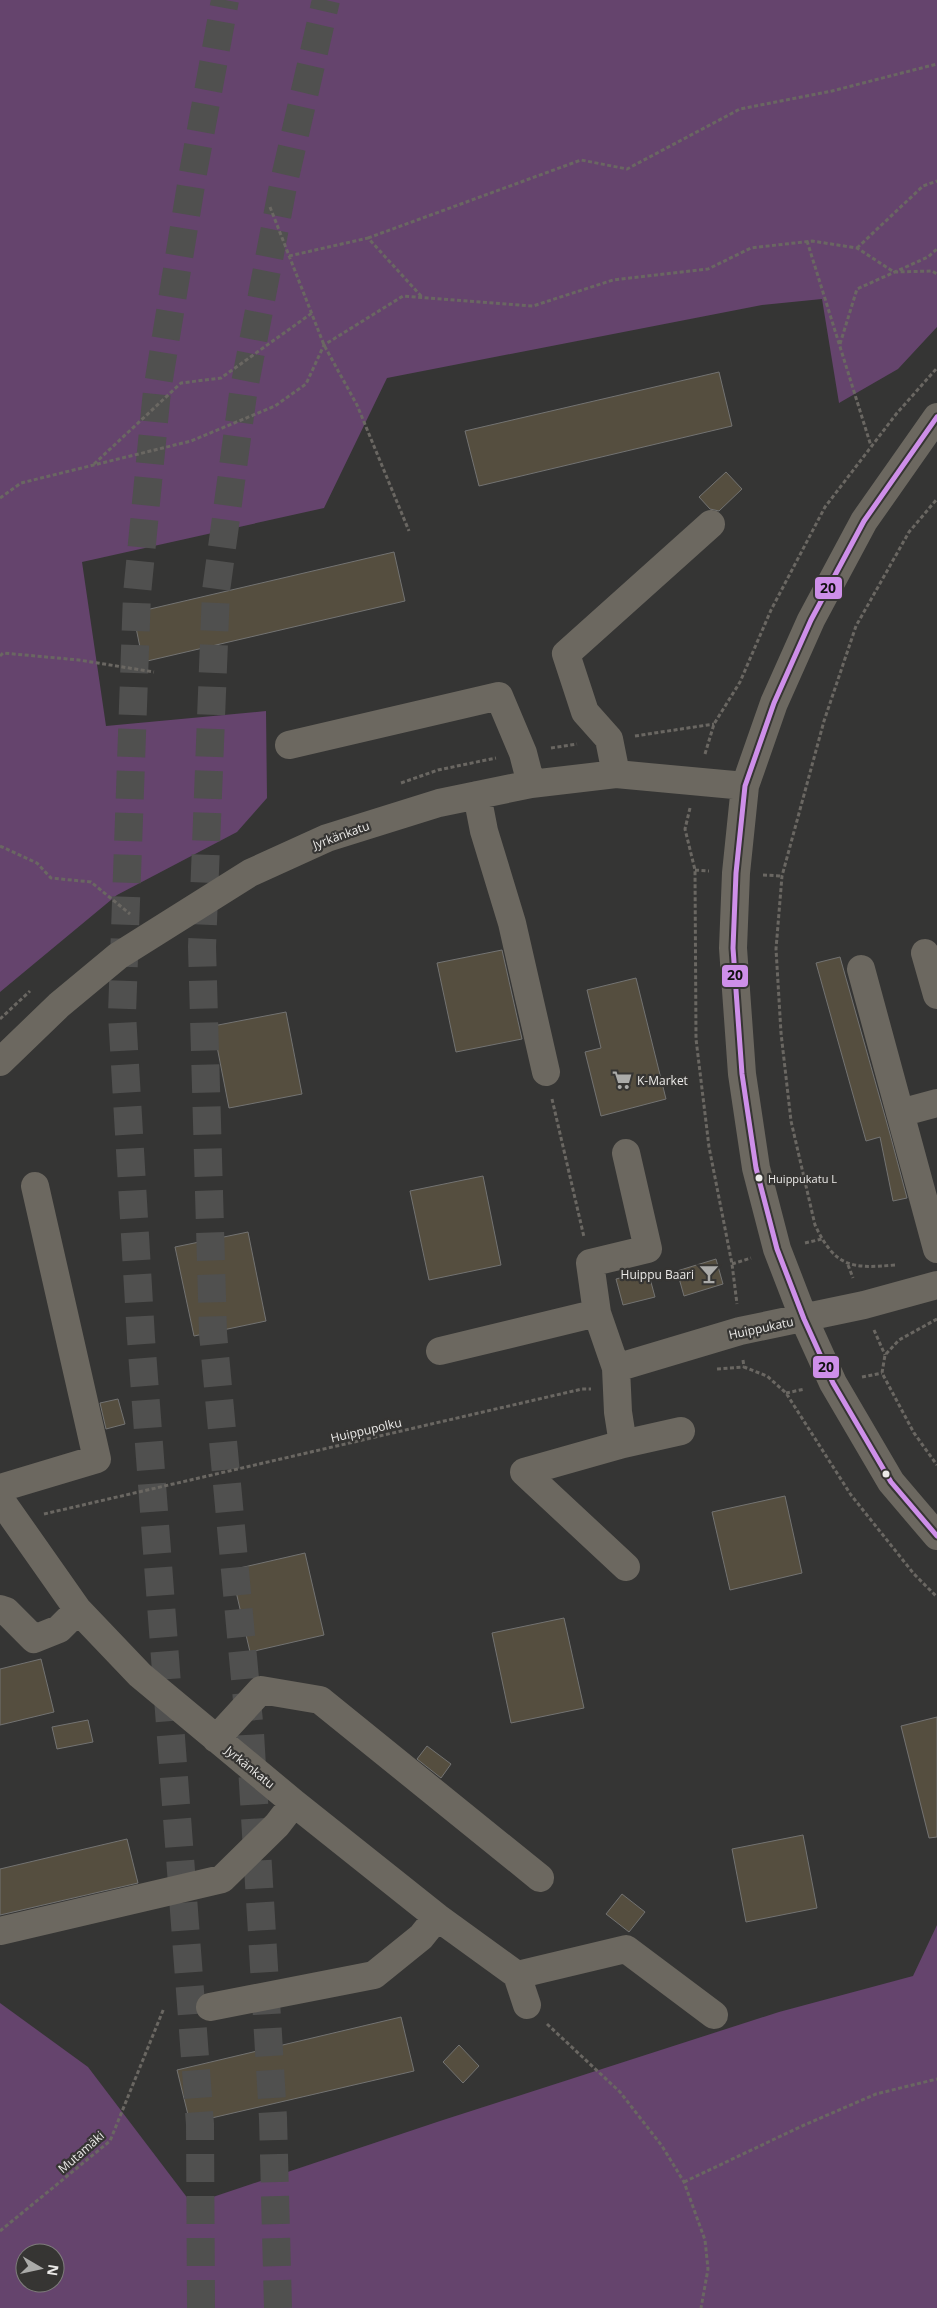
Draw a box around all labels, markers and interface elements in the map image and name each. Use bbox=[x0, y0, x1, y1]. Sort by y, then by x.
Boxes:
line badge: 20 bbox=[814, 576, 843, 600]
text: 20 bbox=[820, 578, 836, 597]
street label: Jyrkänkatu bbox=[309, 817, 372, 853]
line badge: 20 bbox=[721, 964, 749, 988]
text: 20 bbox=[727, 965, 743, 984]
supermarket icon: K-Market bbox=[611, 1069, 633, 1091]
place label: K-Market bbox=[637, 1072, 688, 1089]
place label: Huippukatu L bbox=[768, 1171, 837, 1186]
marker: Huippukatu L bbox=[754, 1173, 764, 1183]
bar icon: Huippu Baari bbox=[698, 1263, 720, 1285]
place label: Huippu Baari bbox=[621, 1266, 694, 1283]
street label: Huippukatu bbox=[727, 1313, 795, 1343]
line badge: 20 bbox=[812, 1355, 840, 1379]
text: 20 bbox=[818, 1357, 834, 1376]
street label: Huippupolku bbox=[329, 1414, 403, 1446]
unlabelled marker bbox=[881, 1469, 891, 1479]
street label: Jyrkänkatu bbox=[221, 1741, 278, 1792]
street label: Mutamäki bbox=[54, 2127, 108, 2177]
north arrow bbox=[15, 2243, 65, 2293]
text: N bbox=[43, 2263, 64, 2277]

